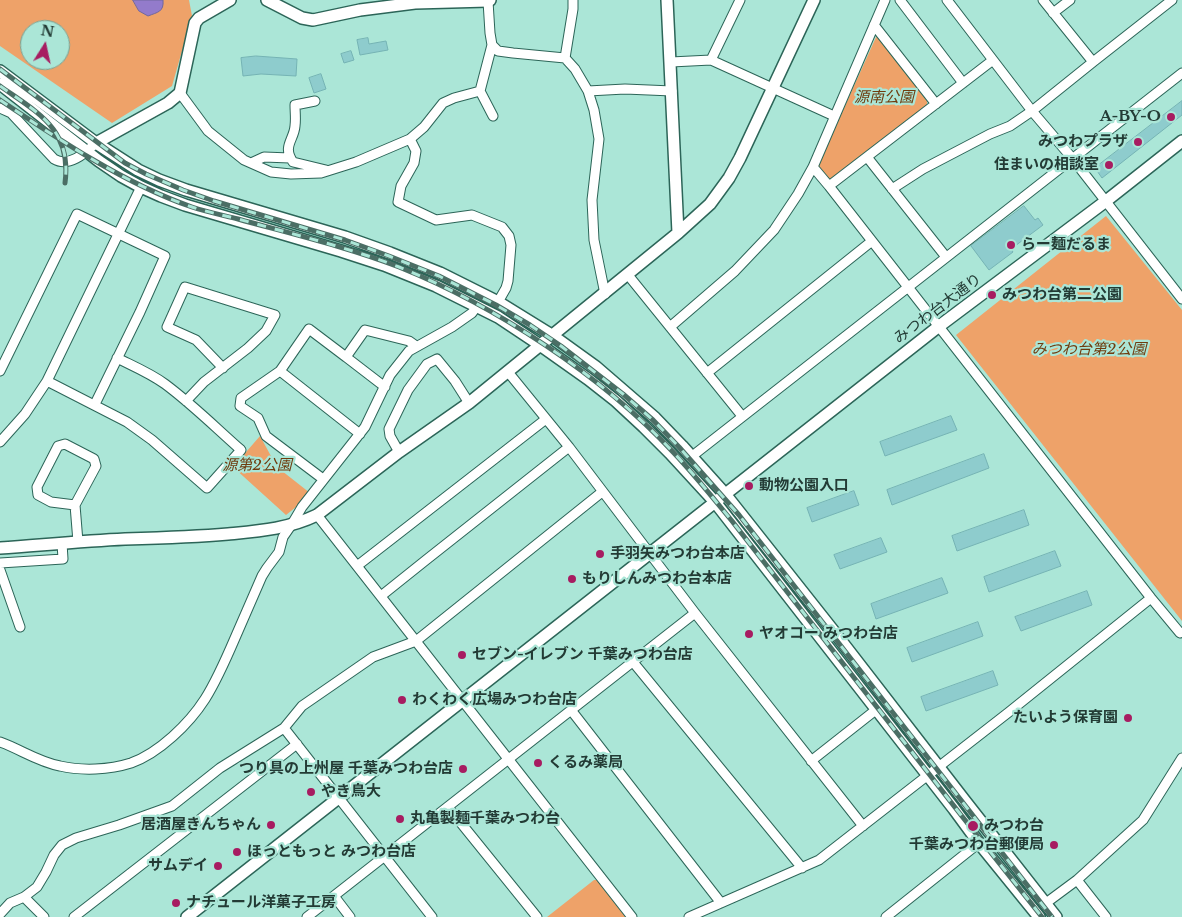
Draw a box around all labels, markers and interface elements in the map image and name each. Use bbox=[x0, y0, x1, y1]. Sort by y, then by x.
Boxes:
north arrow bbox=[20, 20, 70, 70]
text: N bbox=[39, 21, 55, 41]
park label: 源南公園 bbox=[854, 89, 914, 107]
place label: A-BY-O bbox=[1100, 108, 1161, 126]
marker: A-BY-O bbox=[1165, 111, 1177, 123]
place label: みつわプラザ bbox=[1038, 133, 1128, 151]
marker: みつわプラザ bbox=[1132, 136, 1144, 148]
place label: 住まいの相談室 bbox=[994, 156, 1099, 174]
marker: 住まいの相談室 bbox=[1103, 159, 1115, 171]
place label: らー麺だるま bbox=[1021, 236, 1111, 254]
marker: らー麺だるま bbox=[1005, 239, 1017, 251]
street label: みつわ台大通り bbox=[891, 270, 985, 348]
place label: みつわ台第二公園 bbox=[1002, 286, 1122, 304]
marker: みつわ台第二公園 bbox=[986, 289, 998, 301]
park label: みつわ台第2公園 bbox=[1032, 341, 1146, 359]
park label: 源第2公園 bbox=[222, 457, 292, 475]
place label: 動物公園入口 bbox=[759, 477, 849, 495]
marker: 動物公園入口 bbox=[743, 480, 755, 492]
place label: 手羽矢みつわ台本店 bbox=[610, 545, 745, 563]
marker: 手羽矢みつわ台本店 bbox=[594, 548, 606, 560]
place label: もりしんみつわ台本店 bbox=[582, 570, 732, 588]
marker: もりしんみつわ台本店 bbox=[566, 573, 578, 585]
place label: ヤオコー みつわ台店 bbox=[759, 625, 898, 643]
marker: ヤオコー みつわ台店 bbox=[743, 628, 755, 640]
place label: セブン-イレブン 千葉みつわ台店 bbox=[472, 646, 693, 664]
marker: セブン-イレブン 千葉みつわ台店 bbox=[456, 649, 468, 661]
place label: わくわく広場みつわ台店 bbox=[412, 691, 577, 709]
marker: わくわく広場みつわ台店 bbox=[396, 694, 408, 706]
place label: たいよう保育園 bbox=[1013, 709, 1118, 727]
marker: たいよう保育園 bbox=[1122, 712, 1134, 724]
place label: くるみ薬局 bbox=[548, 754, 623, 772]
marker: くるみ薬局 bbox=[532, 757, 544, 769]
place label: つり具の上州屋 千葉みつわ台店 bbox=[239, 760, 453, 778]
marker: つり具の上州屋 千葉みつわ台店 bbox=[457, 763, 469, 775]
place label: やき鳥大 bbox=[321, 783, 381, 801]
marker: やき鳥大 bbox=[305, 786, 317, 798]
place label: 丸亀製麺千葉みつわ台 bbox=[410, 810, 560, 828]
marker: 丸亀製麺千葉みつわ台 bbox=[394, 813, 406, 825]
place label: 居酒屋きんちゃん bbox=[141, 816, 261, 834]
place label: みつわ台 bbox=[984, 817, 1044, 835]
marker: 居酒屋きんちゃん bbox=[265, 819, 277, 831]
marker: みつわ台 bbox=[966, 819, 980, 833]
place label: 千葉みつわ台郵便局 bbox=[909, 836, 1044, 854]
marker: 千葉みつわ台郵便局 bbox=[1048, 839, 1060, 851]
place label: ほっともっと みつわ台店 bbox=[247, 843, 416, 861]
marker: ほっともっと みつわ台店 bbox=[231, 846, 243, 858]
place label: サムデイ bbox=[148, 857, 208, 875]
marker: サムデイ bbox=[212, 860, 224, 872]
place label: ナチュール洋菓子工房 bbox=[186, 894, 336, 912]
marker: ナチュール洋菓子工房 bbox=[170, 897, 182, 909]

